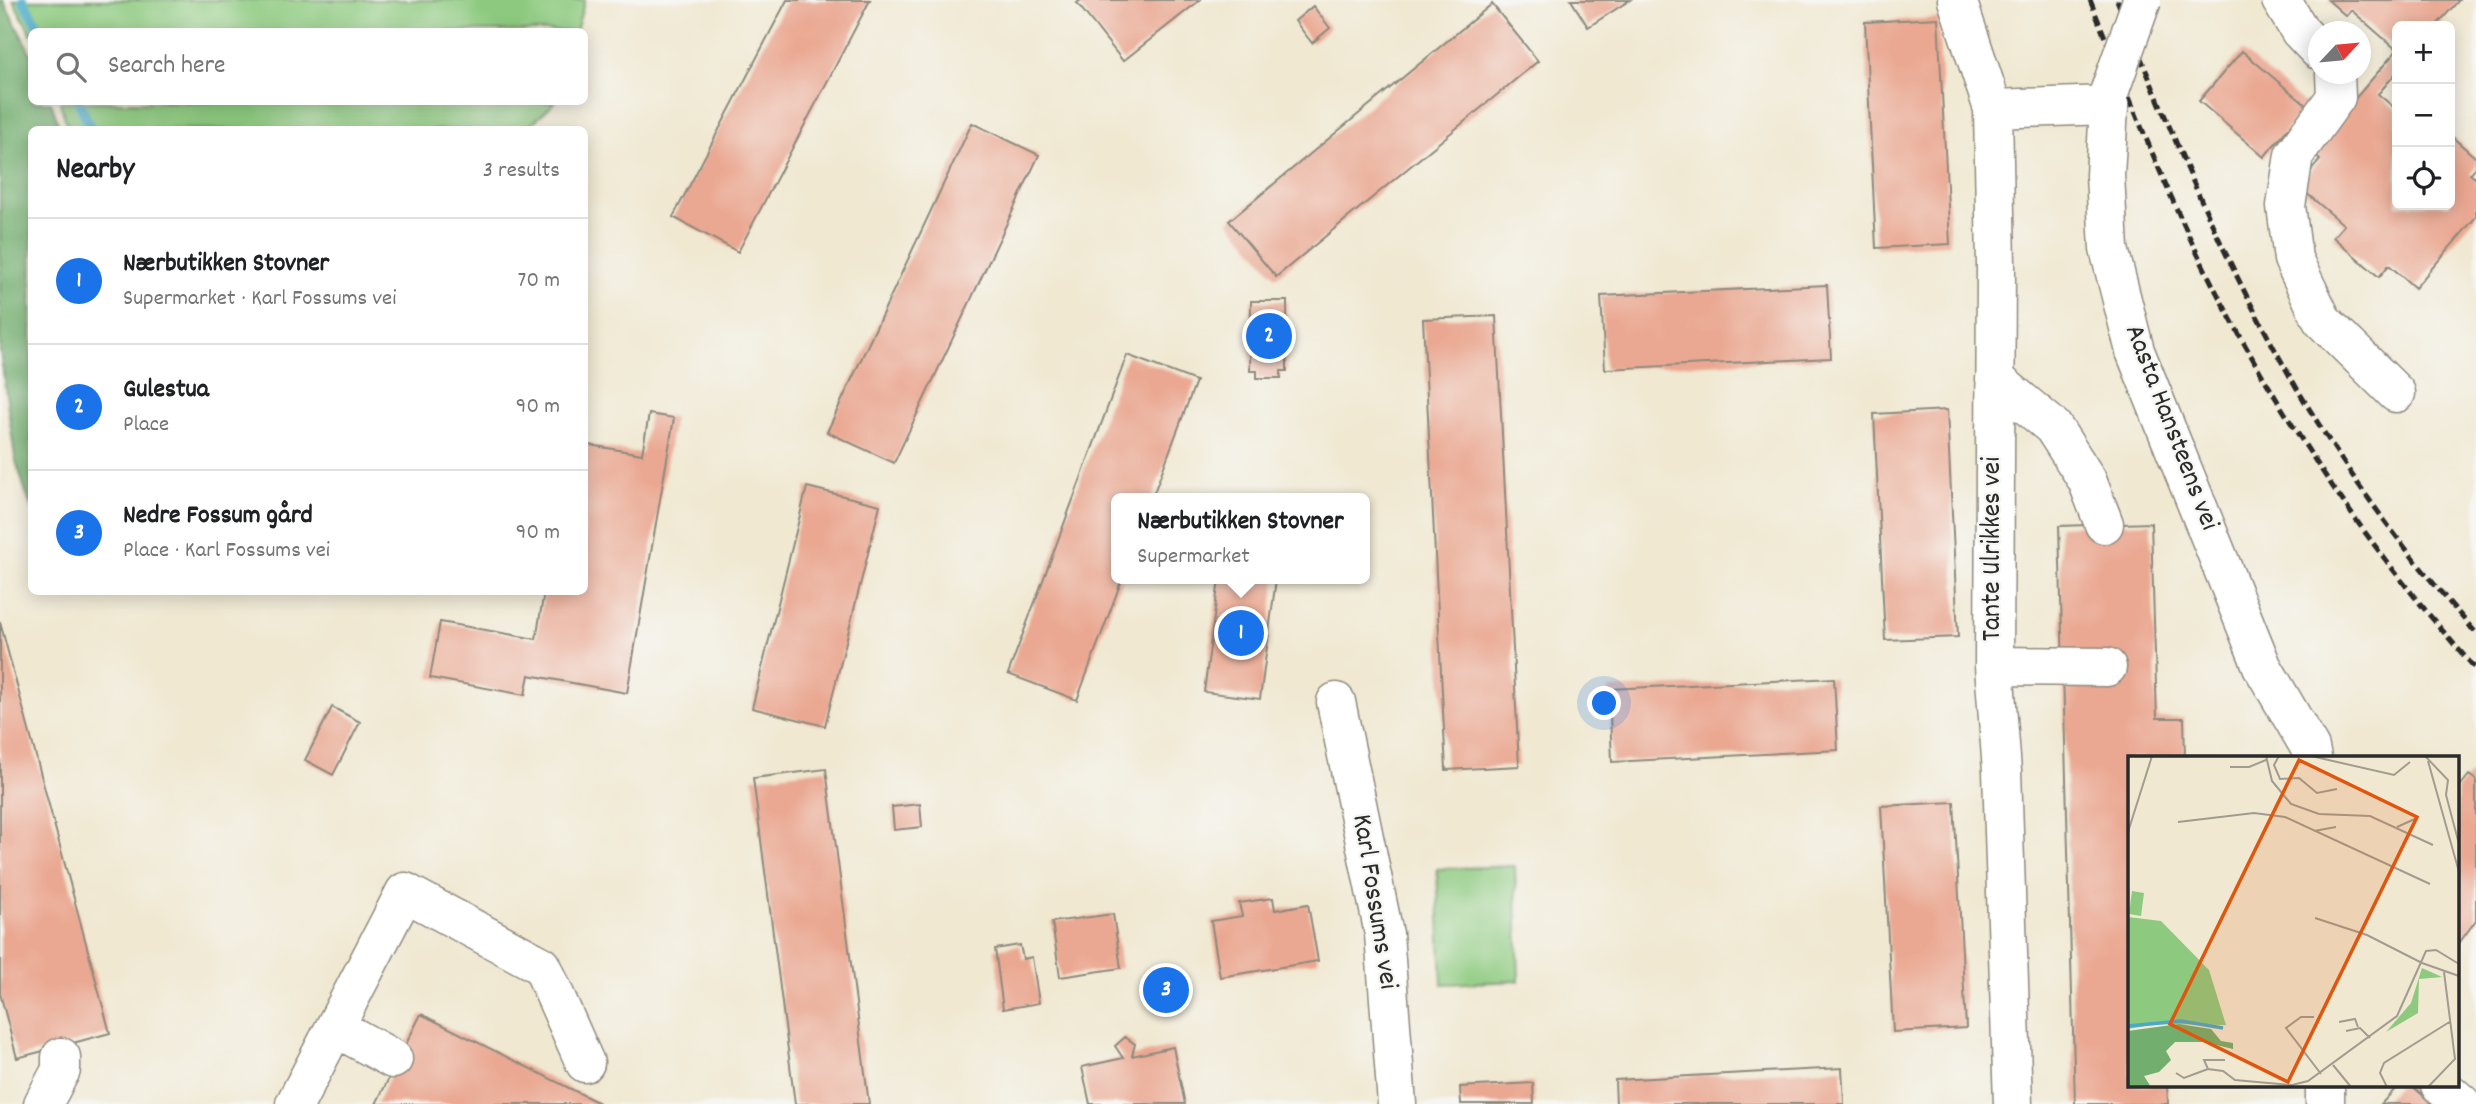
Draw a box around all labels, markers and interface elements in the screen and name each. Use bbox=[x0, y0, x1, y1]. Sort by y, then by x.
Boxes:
north arrow bbox=[2308, 21, 2371, 84]
map controls bbox=[2392, 21, 2455, 210]
button: + bbox=[2392, 21, 2455, 84]
search box bbox=[28, 28, 588, 105]
icon: search bbox=[52, 48, 90, 86]
text: Search here bbox=[108, 48, 226, 85]
button: − bbox=[2392, 84, 2455, 147]
button: locate bbox=[2392, 147, 2455, 210]
text: Nearby bbox=[56, 150, 134, 193]
text: 3 results bbox=[483, 155, 560, 188]
text: Nærbutikken Stovner bbox=[123, 246, 329, 283]
text: 1 bbox=[76, 265, 82, 298]
text: 70 m bbox=[518, 265, 560, 298]
text: Supermarket · Karl Fossums vei bbox=[123, 283, 396, 316]
pin: 2 bbox=[1246, 310, 1292, 362]
street label: Aasta Hansteens vei bbox=[2112, 319, 2228, 537]
text: Gulestua bbox=[123, 372, 209, 409]
text: 2 bbox=[74, 391, 84, 424]
text: 90 m bbox=[516, 391, 560, 424]
text: Place bbox=[123, 409, 169, 442]
street label: Tante Ulrikkes vei bbox=[1974, 457, 2014, 641]
popup bbox=[1111, 493, 1370, 584]
text: Nedre Fossum gård bbox=[123, 498, 313, 535]
text: Nærbutikken Stovner bbox=[1137, 504, 1344, 541]
text: 3 bbox=[74, 517, 84, 550]
text: 90 m bbox=[516, 517, 560, 550]
text: Place · Karl Fossums vei bbox=[123, 535, 330, 568]
text: Supermarket bbox=[1137, 541, 1250, 574]
pin: 1 bbox=[1218, 607, 1264, 659]
your location bbox=[1587, 686, 1621, 720]
inset map bbox=[2128, 756, 2458, 1086]
street label: Karl Fossums vei bbox=[1339, 812, 1407, 992]
pin: 3 bbox=[1143, 964, 1189, 1016]

